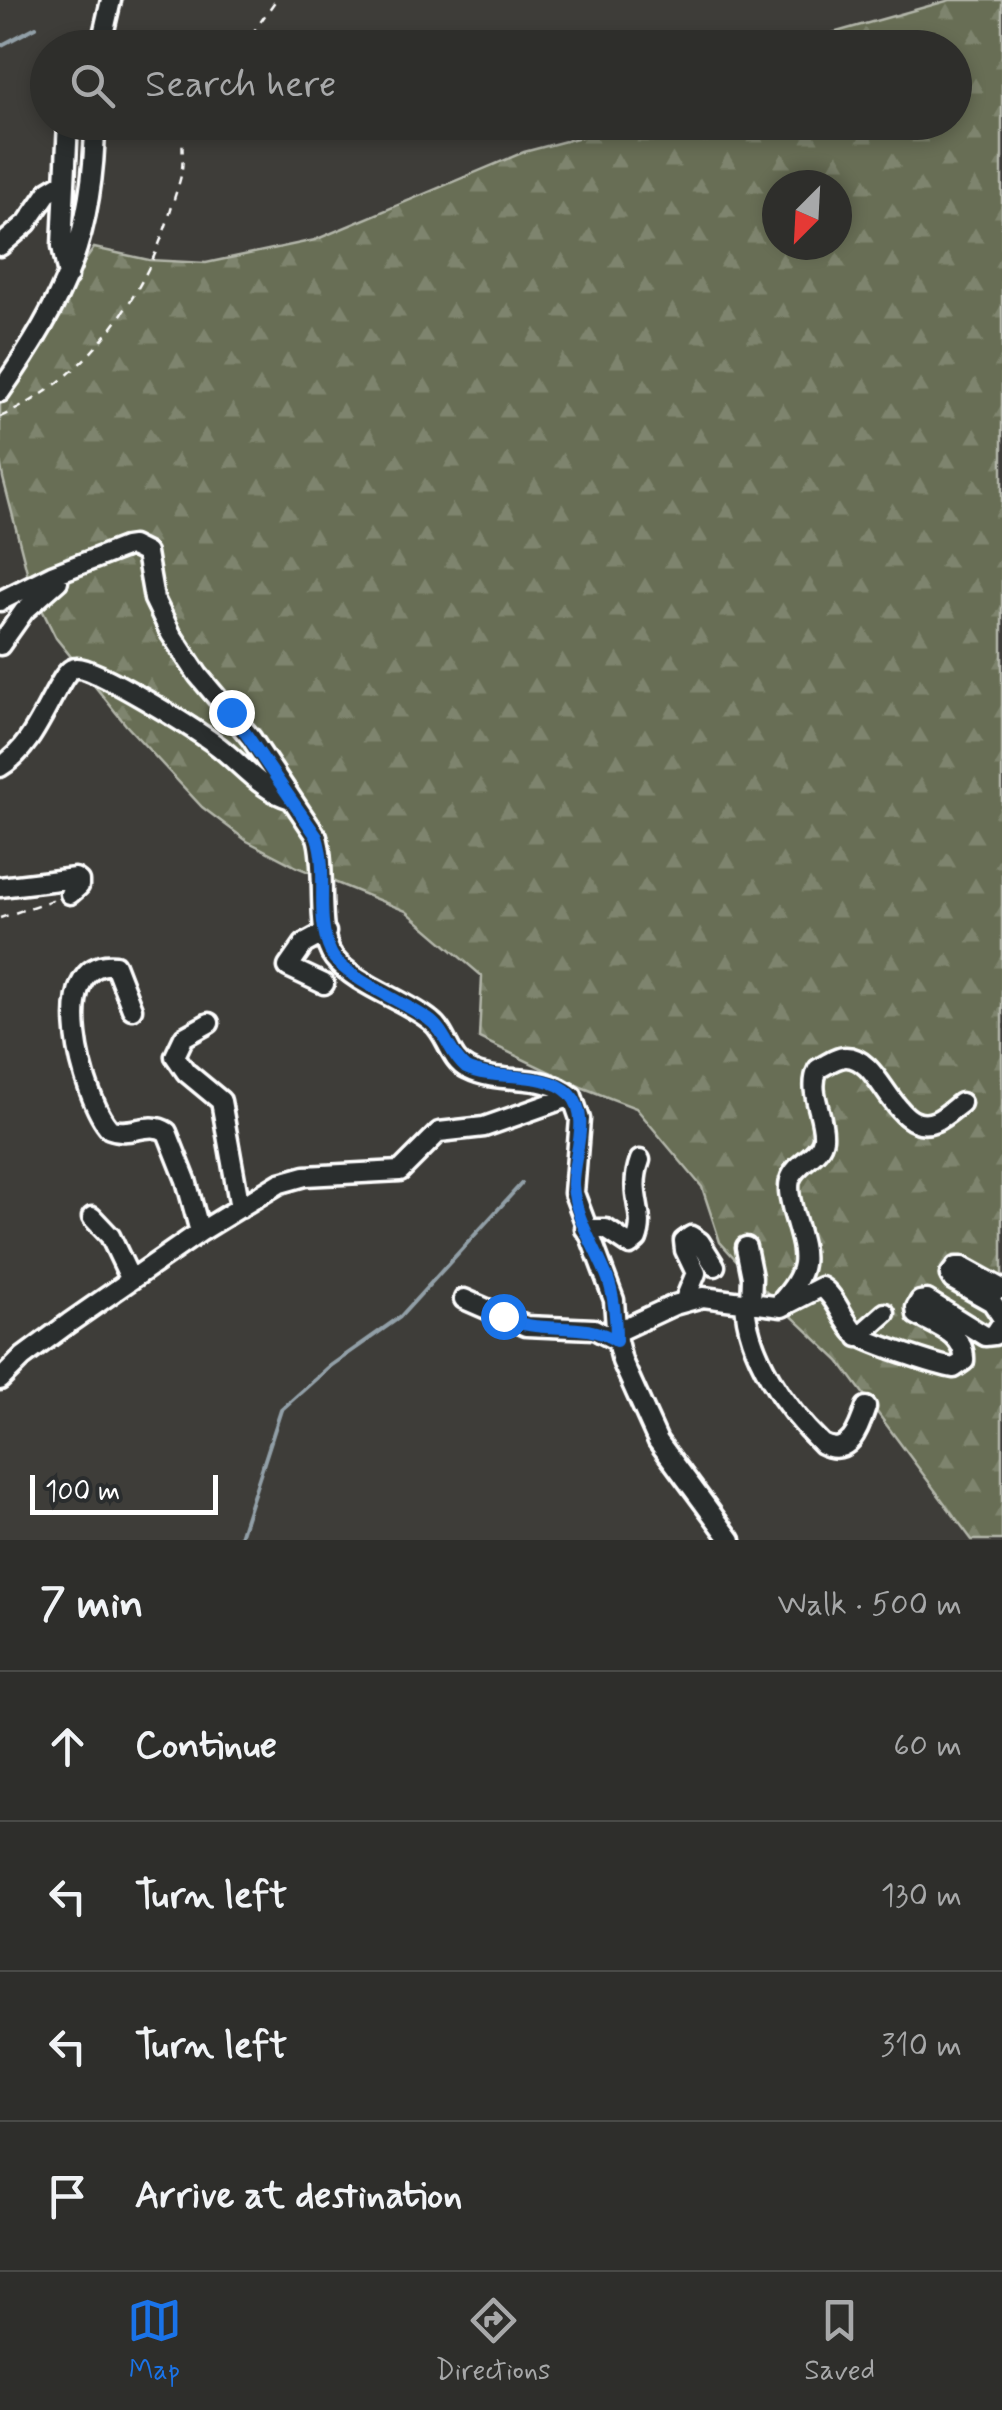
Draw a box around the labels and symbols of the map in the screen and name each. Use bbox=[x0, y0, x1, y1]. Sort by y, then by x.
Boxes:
north arrow bbox=[762, 170, 852, 260]
route end bbox=[209, 690, 255, 736]
route start bbox=[481, 1294, 527, 1340]
scale bar bbox=[30, 1470, 218, 1514]

